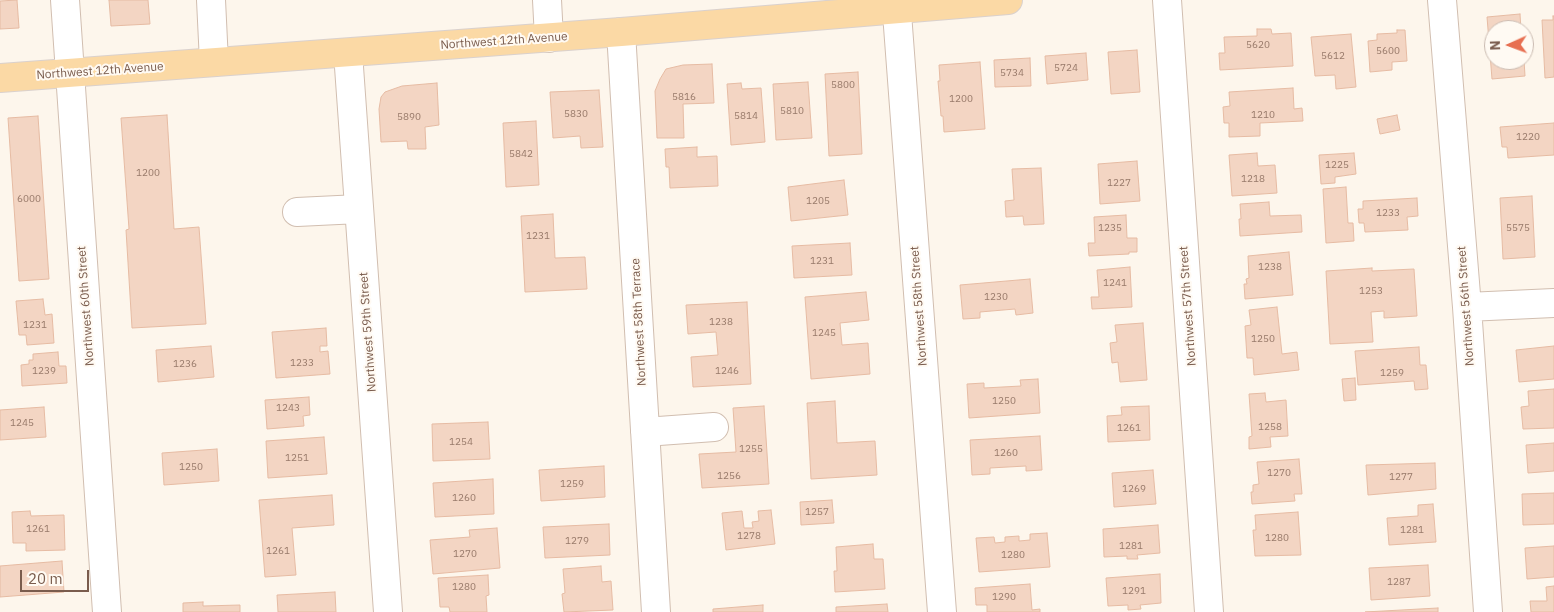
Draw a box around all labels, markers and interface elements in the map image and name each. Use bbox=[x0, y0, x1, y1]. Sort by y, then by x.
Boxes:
north arrow bbox=[1484, 20, 1534, 70]
street label: Northwest 12th Avenue bbox=[440, 29, 568, 53]
house number: 5620 bbox=[1246, 39, 1270, 51]
text: N bbox=[1486, 40, 1504, 51]
house number: 5600 bbox=[1376, 45, 1400, 57]
house number: 5612 bbox=[1321, 50, 1345, 62]
street label: Northwest 12th Avenue bbox=[36, 59, 164, 83]
house number: 5724 bbox=[1054, 62, 1078, 74]
house number: 5734 bbox=[1000, 67, 1024, 79]
house number: 5800 bbox=[831, 79, 855, 91]
house number: 5816 bbox=[672, 91, 696, 103]
house number: 1200 bbox=[949, 93, 973, 105]
house number: 5810 bbox=[780, 105, 804, 117]
house number: 5830 bbox=[564, 108, 588, 120]
house number: 1210 bbox=[1251, 109, 1275, 121]
house number: 5814 bbox=[734, 110, 758, 122]
house number: 5890 bbox=[397, 111, 421, 123]
house number: 1220 bbox=[1516, 131, 1540, 143]
house number: 5842 bbox=[509, 148, 533, 160]
house number: 1225 bbox=[1325, 159, 1349, 171]
house number: 1200 bbox=[136, 167, 160, 179]
house number: 1218 bbox=[1241, 173, 1265, 185]
house number: 1227 bbox=[1107, 177, 1131, 189]
house number: 6000 bbox=[17, 193, 41, 205]
house number: 1205 bbox=[806, 195, 830, 207]
house number: 1233 bbox=[1376, 207, 1400, 219]
house number: 1235 bbox=[1098, 222, 1122, 234]
house number: 5575 bbox=[1506, 222, 1530, 234]
house number: 1231 bbox=[526, 230, 550, 242]
street label: Northwest 60th Street bbox=[75, 245, 97, 367]
street label: Northwest 58th Street bbox=[908, 245, 930, 367]
street label: Northwest 57th Street bbox=[1177, 245, 1199, 367]
street label: Northwest 56th Street bbox=[1455, 245, 1477, 367]
house number: 1231 bbox=[810, 255, 834, 267]
street label: Northwest 58th Terrace bbox=[628, 258, 650, 386]
house number: 1238 bbox=[1258, 261, 1282, 273]
street label: Northwest 59th Street bbox=[357, 271, 379, 393]
house number: 1241 bbox=[1103, 277, 1127, 289]
house number: 1253 bbox=[1359, 285, 1383, 297]
house number: 1230 bbox=[984, 291, 1008, 303]
house number: 1238 bbox=[709, 316, 733, 328]
house number: 1231 bbox=[23, 319, 47, 331]
house number: 1245 bbox=[812, 327, 836, 339]
house number: 1250 bbox=[1251, 333, 1275, 345]
house number: 1233 bbox=[290, 357, 314, 369]
house number: 1236 bbox=[173, 358, 197, 370]
house number: 1239 bbox=[32, 365, 56, 377]
house number: 1246 bbox=[715, 365, 739, 377]
house number: 1259 bbox=[1380, 367, 1404, 379]
house number: 1250 bbox=[992, 395, 1016, 407]
house number: 1243 bbox=[276, 402, 300, 414]
house number: 1245 bbox=[10, 417, 34, 429]
house number: 1258 bbox=[1258, 421, 1282, 433]
house number: 1261 bbox=[1117, 422, 1141, 434]
house number: 1254 bbox=[449, 436, 473, 448]
house number: 1255 bbox=[739, 443, 763, 455]
house number: 1260 bbox=[994, 447, 1018, 459]
house number: 1251 bbox=[285, 452, 309, 464]
house number: 1250 bbox=[179, 461, 203, 473]
house number: 1270 bbox=[1267, 467, 1291, 479]
house number: 1256 bbox=[717, 470, 741, 482]
house number: 1277 bbox=[1389, 471, 1413, 483]
house number: 1259 bbox=[560, 478, 584, 490]
house number: 1269 bbox=[1122, 483, 1146, 495]
house number: 1260 bbox=[452, 492, 476, 504]
house number: 1257 bbox=[805, 506, 829, 518]
house number: 1261 bbox=[26, 523, 50, 535]
house number: 1281 bbox=[1400, 524, 1424, 536]
house number: 1278 bbox=[737, 530, 761, 542]
house number: 1280 bbox=[1265, 532, 1289, 544]
house number: 1279 bbox=[565, 535, 589, 547]
house number: 1281 bbox=[1119, 540, 1143, 552]
house number: 1261 bbox=[266, 545, 290, 557]
house number: 1270 bbox=[453, 548, 477, 560]
house number: 1280 bbox=[1001, 549, 1025, 561]
scale bar bbox=[22, 560, 91, 592]
text: 20 m bbox=[28, 569, 63, 588]
house number: 1287 bbox=[1387, 576, 1411, 588]
house number: 1280 bbox=[452, 581, 476, 593]
house number: 1291 bbox=[1122, 585, 1146, 597]
house number: 1290 bbox=[992, 591, 1016, 603]

